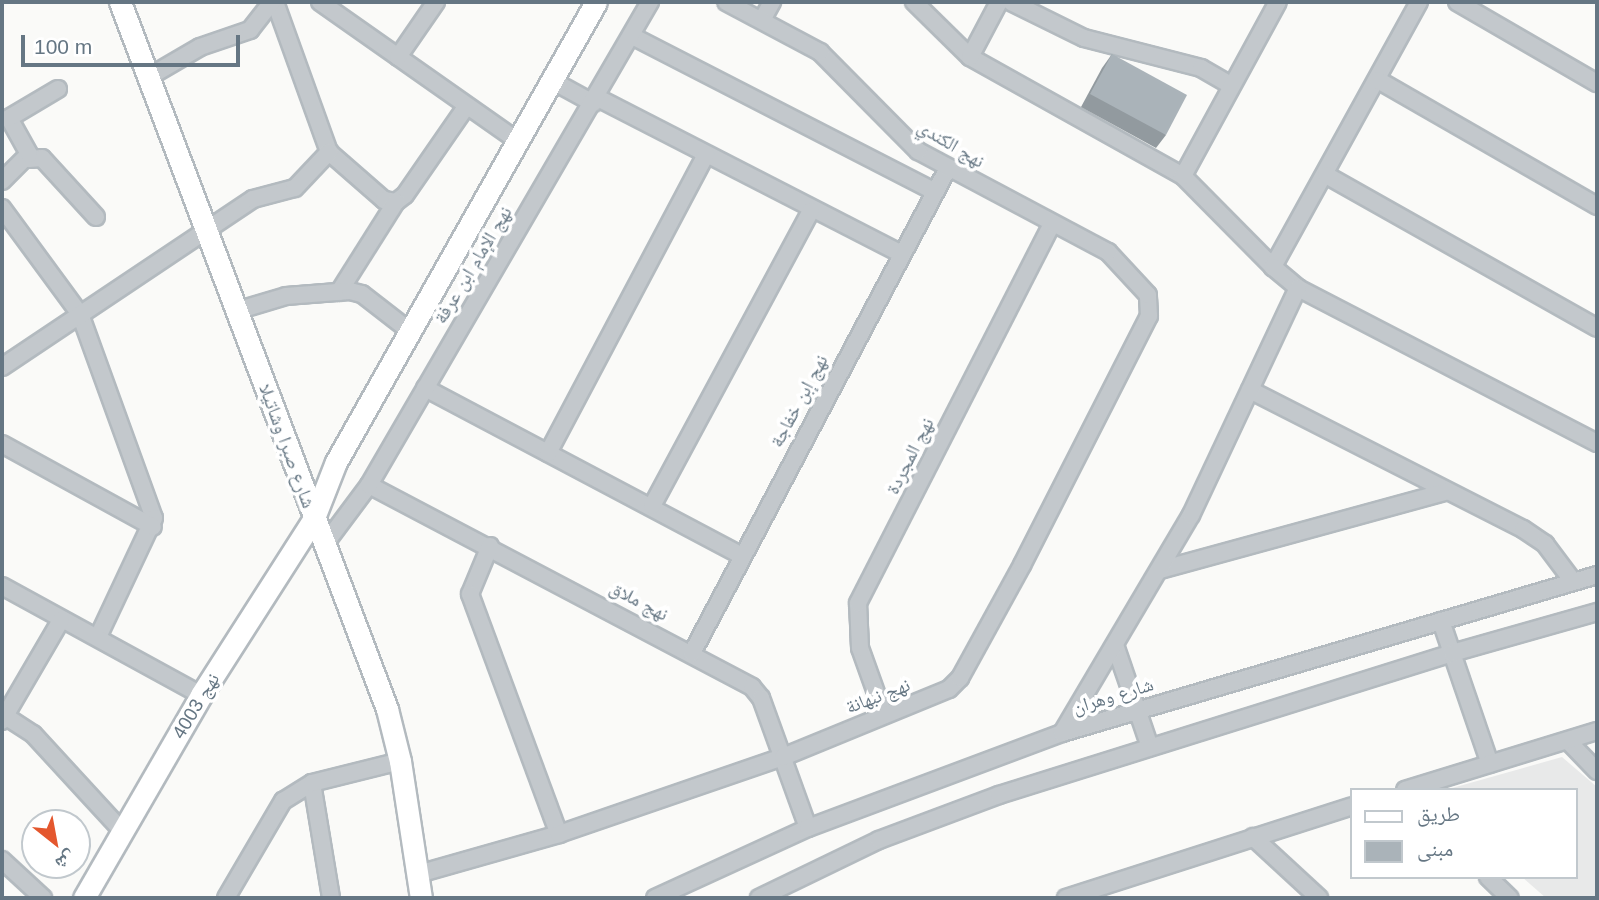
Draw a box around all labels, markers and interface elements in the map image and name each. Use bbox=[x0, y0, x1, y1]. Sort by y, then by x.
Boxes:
scale bar bbox=[24, 21, 243, 65]
text: 100 m bbox=[34, 35, 92, 58]
street label: نهج الكندي bbox=[913, 115, 989, 173]
street label: نهج الإمام ابن عرفة bbox=[429, 202, 517, 328]
street label: نهج إبن خفاجة bbox=[765, 351, 833, 451]
street label: شارع صبرا وشاتيلا bbox=[254, 381, 320, 511]
street label: نهج المجردة bbox=[881, 414, 939, 498]
street label: نهج ملاق bbox=[606, 576, 672, 626]
street label: نهج 4003 bbox=[168, 669, 224, 743]
street label: نهج نبهانة bbox=[843, 673, 913, 719]
street label: شارع وهران bbox=[1070, 673, 1156, 719]
legend bbox=[1350, 788, 1578, 879]
text: طريق bbox=[1417, 802, 1460, 825]
north arrow bbox=[21, 809, 91, 879]
text: مبنى bbox=[1417, 837, 1453, 860]
text: ش bbox=[52, 847, 80, 875]

